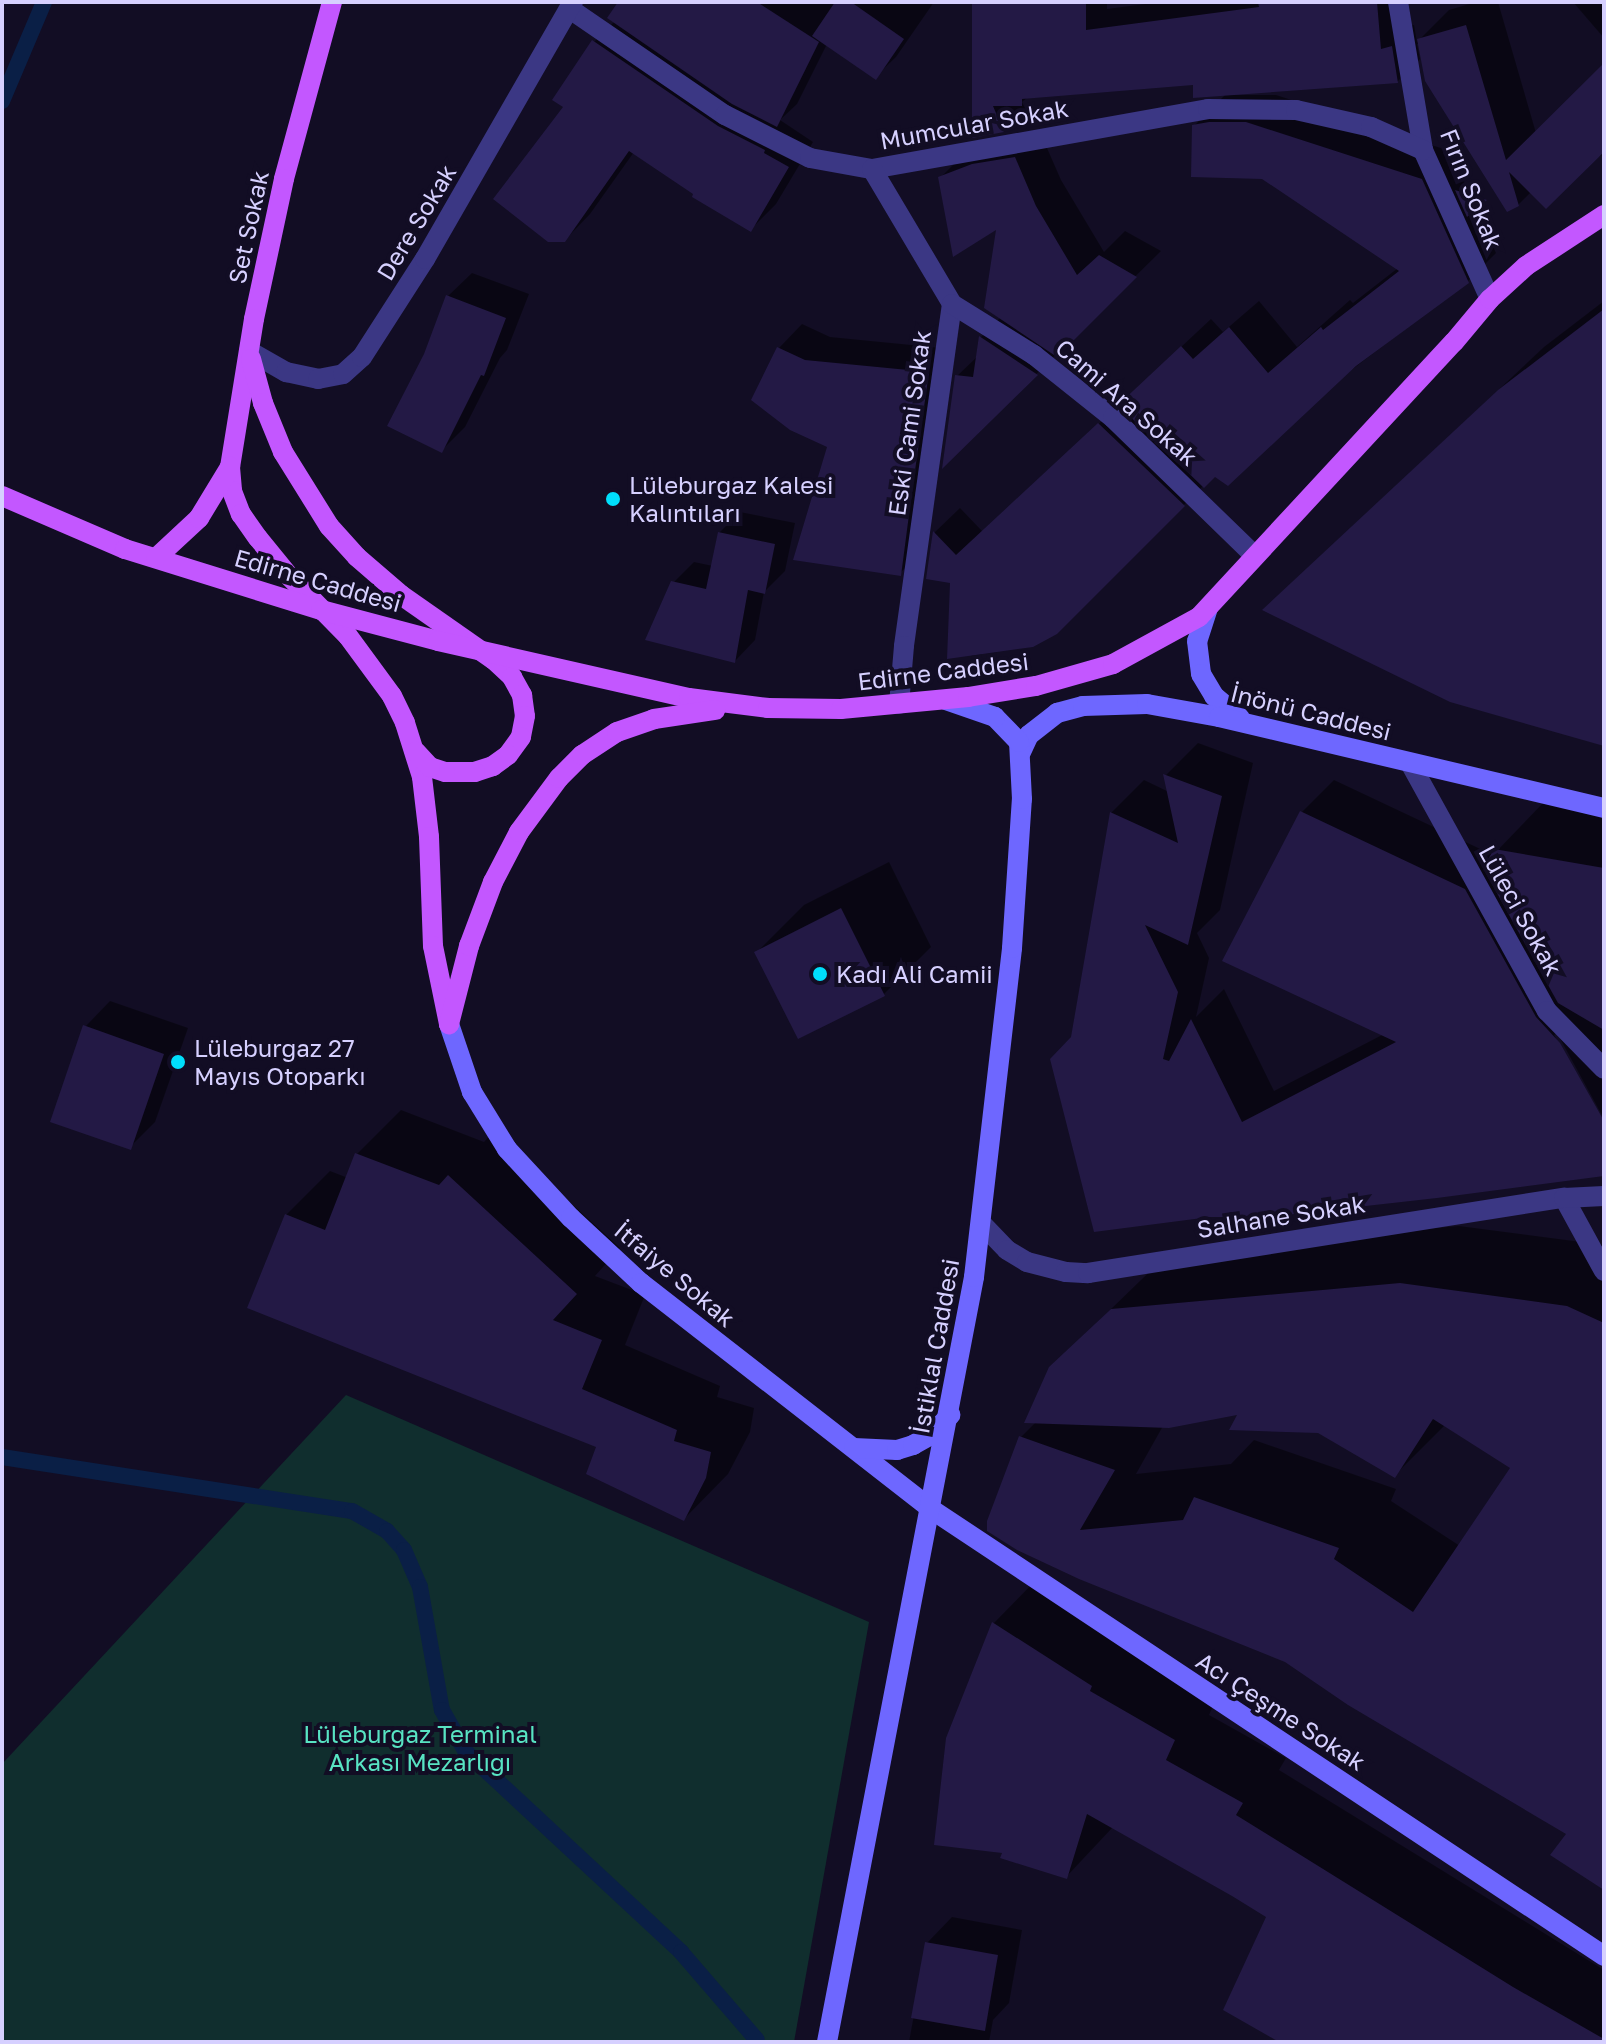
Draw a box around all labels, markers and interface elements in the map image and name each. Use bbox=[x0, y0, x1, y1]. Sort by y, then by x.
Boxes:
street label: Mumcular Sokak bbox=[878, 93, 1070, 155]
street label: Fırın Sokak bbox=[1435, 125, 1509, 253]
street label: Dere Sokak bbox=[370, 159, 462, 285]
street label: Set Sokak bbox=[222, 168, 274, 286]
street label: Eski Cami Sokak bbox=[882, 328, 936, 518]
street label: Cami Ara Sokak bbox=[1050, 333, 1204, 471]
place label: Lüleburgaz Kalesi Kalıntıları bbox=[629, 471, 833, 527]
marker: Lüleburgaz Kalesi Kalıntıları bbox=[604, 490, 622, 508]
street label: Edirne Caddesi bbox=[231, 542, 405, 618]
street label: Edirne Caddesi bbox=[856, 646, 1030, 696]
street label: İnönü Caddesi bbox=[1228, 678, 1394, 746]
street label: Lüleci Sokak bbox=[1473, 840, 1569, 980]
place label: Kadı Ali Camii bbox=[836, 960, 993, 988]
marker: Kadı Ali Camii bbox=[811, 965, 829, 983]
place label: Lüleburgaz 27 Mayıs Otoparkı bbox=[194, 1034, 366, 1090]
marker: Lüleburgaz 27 Mayıs Otoparkı bbox=[169, 1053, 187, 1071]
street label: Salhane Sokak bbox=[1195, 1188, 1367, 1244]
street label: İtfaiye Sokak bbox=[609, 1215, 741, 1333]
street label: İstiklal Caddesi bbox=[905, 1256, 965, 1436]
street label: Acı Çeşme Sokak bbox=[1191, 1646, 1371, 1776]
park label: Lüleburgaz Terminal Arkası Mezarlığı bbox=[303, 1720, 537, 1776]

